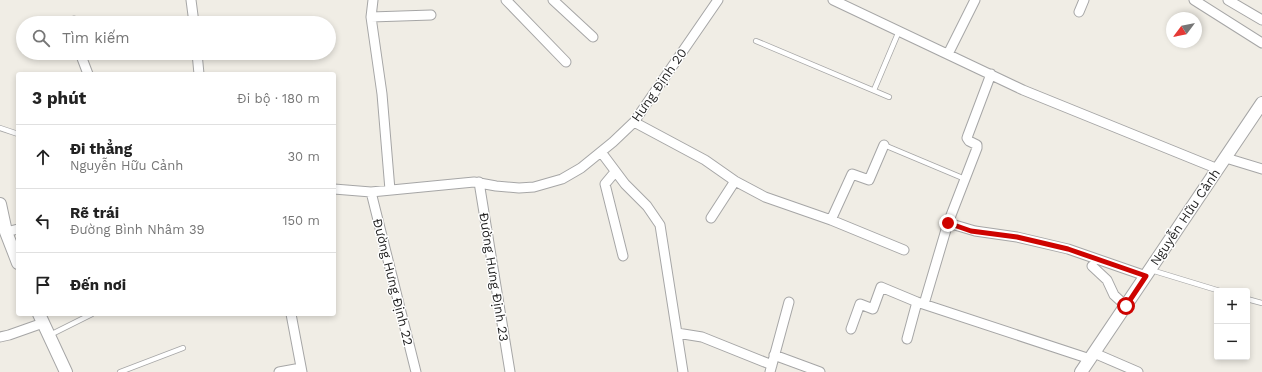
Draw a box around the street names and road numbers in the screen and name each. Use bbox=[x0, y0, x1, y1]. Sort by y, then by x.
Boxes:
street label: Hưng Định 20 bbox=[628, 45, 690, 125]
street label: Nguyễn Hữu Cảnh bbox=[1146, 165, 1223, 268]
street label: Đường Hưng Định 23 bbox=[476, 211, 512, 343]
street label: Đường Hưng Định 22 bbox=[370, 217, 416, 347]

